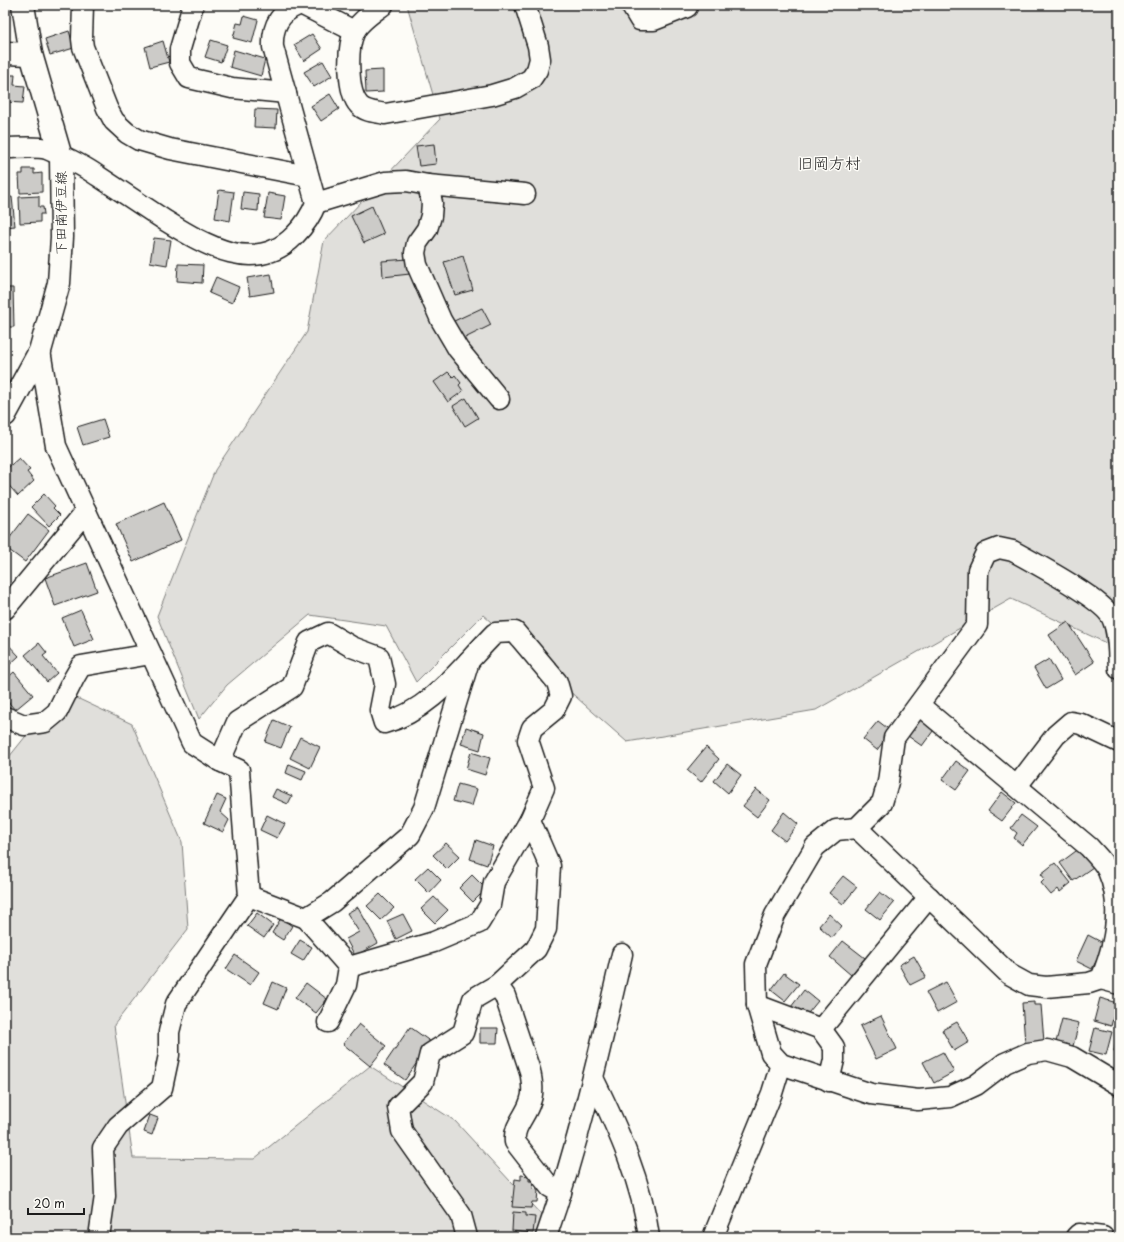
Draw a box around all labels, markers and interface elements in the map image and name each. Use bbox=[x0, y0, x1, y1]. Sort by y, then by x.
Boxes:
district label: 旧岡方村 bbox=[797, 150, 861, 174]
street label: 下田南伊豆線 bbox=[50, 171, 71, 255]
scale bar bbox=[28, 1190, 84, 1216]
text: 20 m bbox=[34, 1194, 65, 1212]

